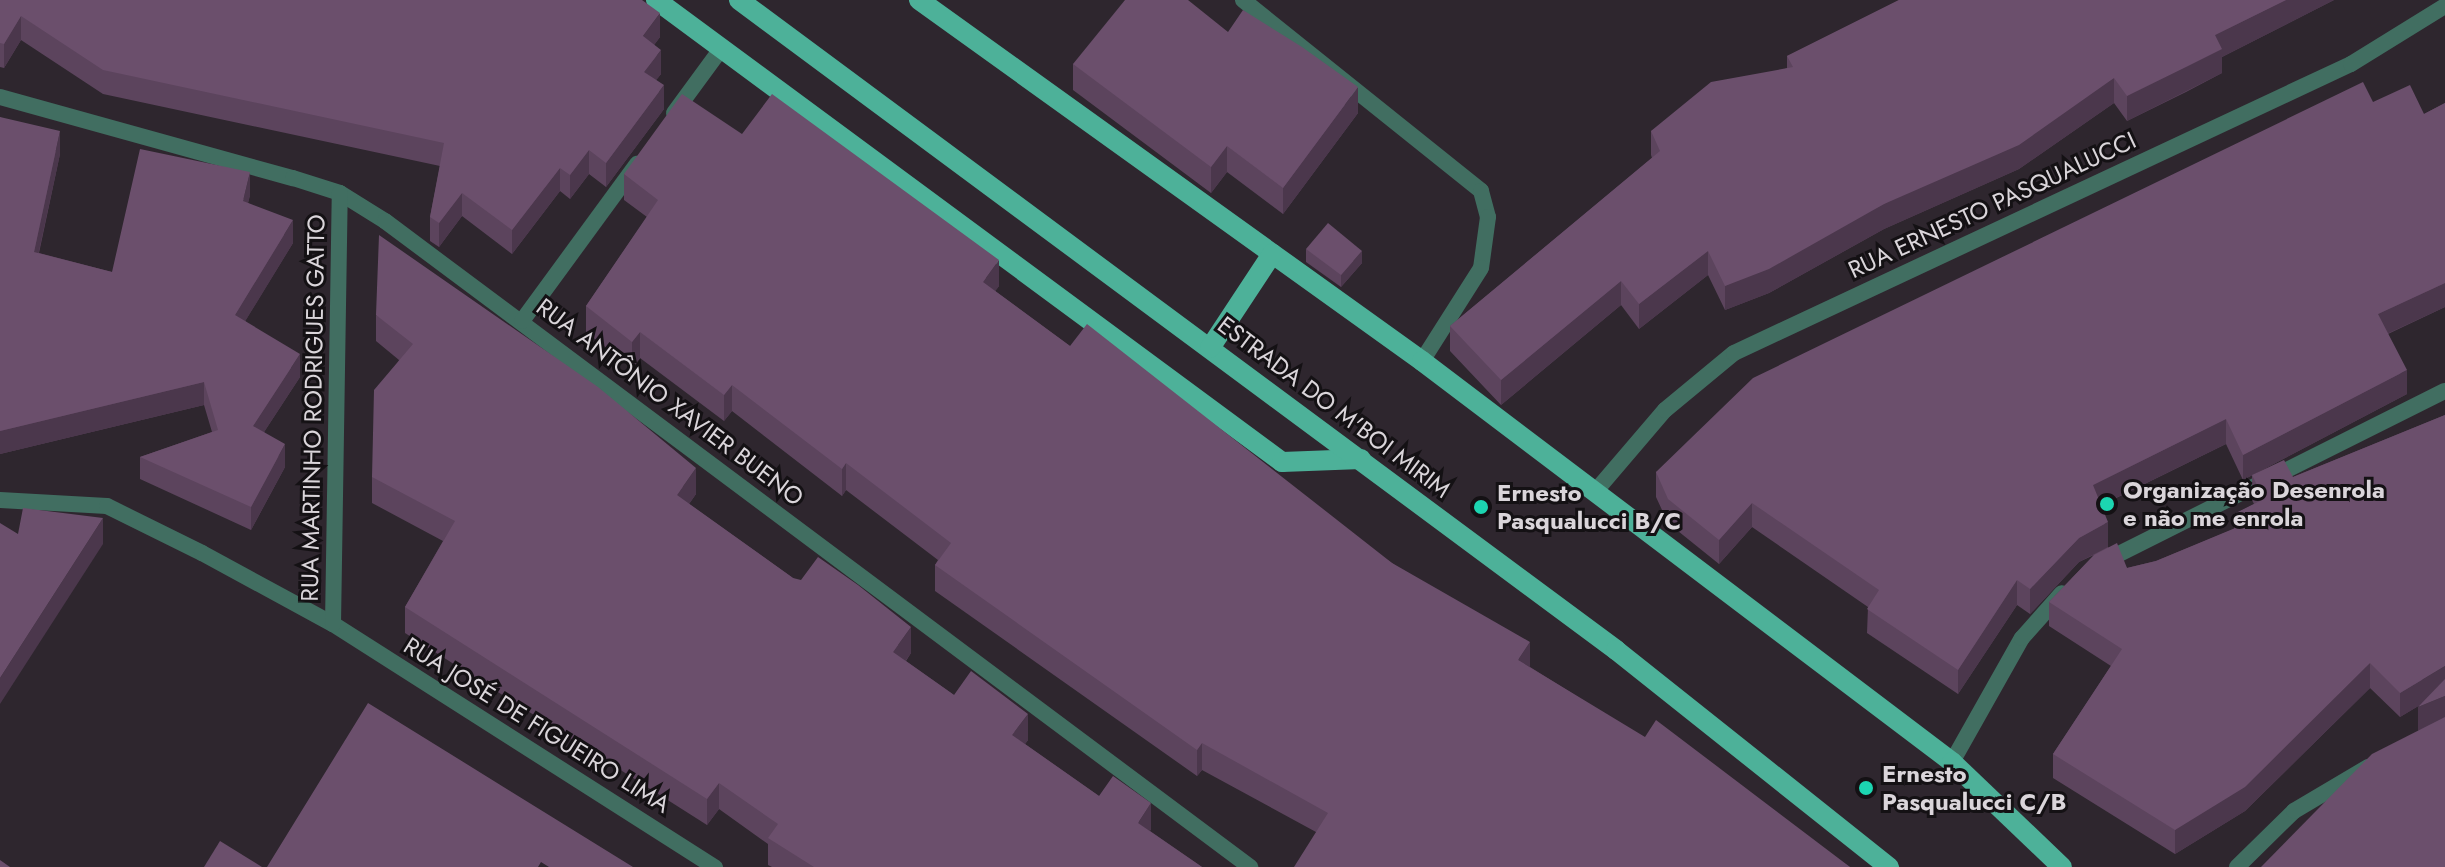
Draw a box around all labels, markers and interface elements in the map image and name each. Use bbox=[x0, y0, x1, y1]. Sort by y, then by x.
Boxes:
street label: RUA ERNESTO PASQUALUCCI bbox=[1844, 126, 2140, 284]
street label: RUA MARTINHO RODRIGUES GATTO bbox=[295, 214, 331, 602]
street label: RUA ANTÔNIO XAVIER BUENO bbox=[531, 292, 809, 512]
street label: ESTRADA DO M'BOI MIRIM bbox=[1212, 310, 1456, 504]
place label: Organização Desenrola e não me enrola bbox=[2123, 476, 2385, 532]
place label: Ernesto Pasqualucci B/C bbox=[1497, 479, 1681, 535]
marker: Organização Desenrola e não me enrola bbox=[2098, 495, 2116, 513]
marker: Ernesto Pasqualucci B/C bbox=[1472, 498, 1490, 516]
street label: RUA JOSÉ DE FIGUEIRO LIMA bbox=[398, 631, 676, 819]
place label: Ernesto Pasqualucci C/B bbox=[1882, 760, 2066, 816]
marker: Ernesto Pasqualucci C/B bbox=[1857, 779, 1875, 797]

